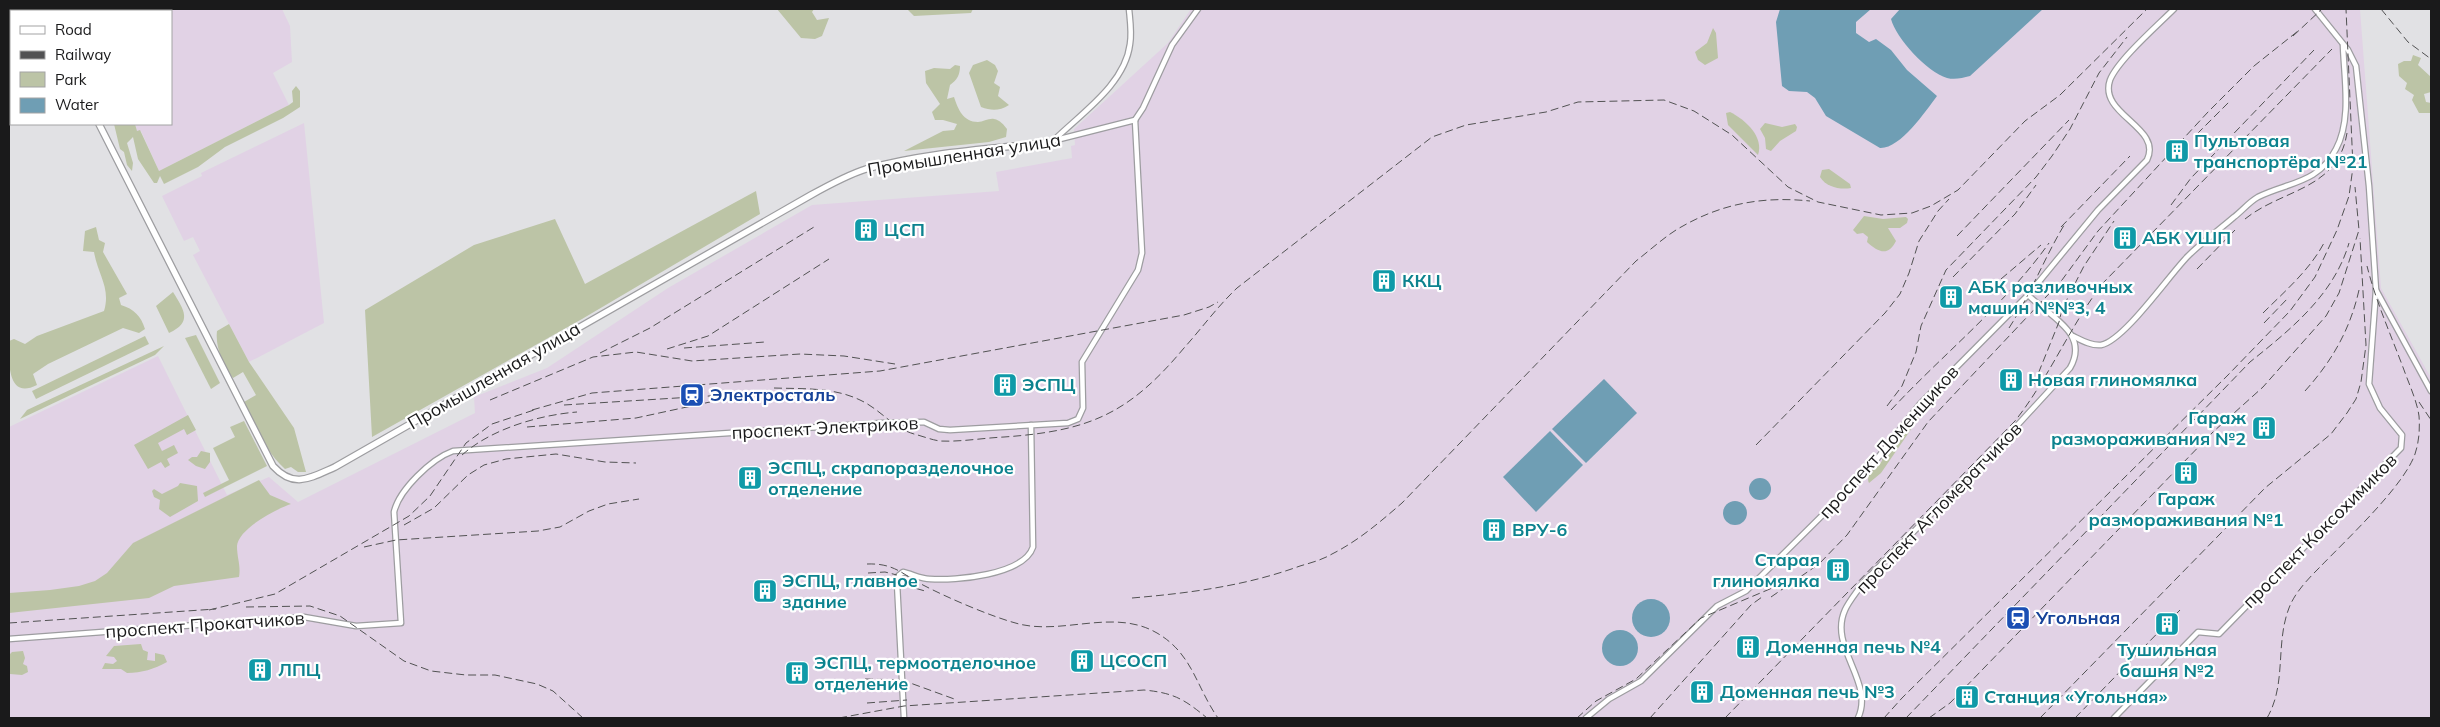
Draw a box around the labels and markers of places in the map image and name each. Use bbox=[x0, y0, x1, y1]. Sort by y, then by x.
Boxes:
place label: Пультовая транспортёра №21 bbox=[2194, 129, 2368, 173]
building icon: Пультовая транспортёра №21 bbox=[2164, 138, 2190, 164]
building icon: ЦСП bbox=[853, 217, 879, 243]
place label: ЦСП bbox=[884, 218, 925, 241]
building icon: АБК УШП bbox=[2112, 225, 2138, 251]
place label: АБК УШП bbox=[2142, 226, 2231, 249]
building icon: ККЦ bbox=[1371, 268, 1397, 294]
place label: ККЦ bbox=[1402, 269, 1442, 292]
place label: АБК разливочных машин №№3, 4 bbox=[1968, 275, 2134, 319]
building icon: АБК разливочных машин №№3, 4 bbox=[1938, 284, 1964, 310]
building icon: Новая глиномялка bbox=[1998, 367, 2024, 393]
place label: Новая глиномялка bbox=[2028, 368, 2197, 391]
building icon: ЭСПЦ bbox=[992, 372, 1018, 398]
place label: ЭСПЦ bbox=[1022, 373, 1076, 396]
station icon: Электросталь bbox=[679, 382, 705, 408]
place label: Электросталь bbox=[710, 383, 835, 406]
place label: Гараж размораживания №2 bbox=[2051, 406, 2247, 450]
building icon: Гараж размораживания №2 bbox=[2251, 415, 2277, 441]
place label: ЭСПЦ, скрапоразделочное отделение bbox=[768, 456, 1014, 500]
building icon: Гараж размораживания №1 bbox=[2173, 460, 2199, 486]
building icon: ЭСПЦ, скрапоразделочное отделение bbox=[737, 465, 763, 491]
place label: Гараж размораживания №1 bbox=[2088, 487, 2284, 531]
building icon: ВРУ-6 bbox=[1481, 517, 1507, 543]
place label: ВРУ-6 bbox=[1512, 518, 1568, 541]
place label: Старая глиномялка bbox=[1712, 548, 1820, 592]
building icon: Старая глиномялка bbox=[1825, 557, 1851, 583]
place label: ЭСПЦ, главное здание bbox=[782, 569, 918, 613]
building icon: ЭСПЦ, главное здание bbox=[752, 578, 778, 604]
station icon: Угольная bbox=[2005, 605, 2031, 631]
place label: Угольная bbox=[2035, 606, 2120, 629]
building icon: Тушильная башня №2 bbox=[2154, 611, 2180, 637]
building icon: Доменная печь №4 bbox=[1735, 634, 1761, 660]
place label: Доменная печь №4 bbox=[1766, 635, 1941, 658]
place label: Тушильная башня №2 bbox=[2117, 638, 2217, 682]
building icon: ЦСОСП bbox=[1069, 648, 1095, 674]
place label: ЦСОСП bbox=[1100, 649, 1167, 672]
place label: ЭСПЦ, термоотделочное отделение bbox=[814, 651, 1036, 695]
building icon: ЛПЦ bbox=[247, 657, 273, 683]
place label: ЛПЦ bbox=[278, 658, 321, 681]
building icon: ЭСПЦ, термоотделочное отделение bbox=[784, 660, 810, 686]
building icon: Доменная печь №3 bbox=[1689, 679, 1715, 705]
place label: Доменная печь №3 bbox=[1720, 680, 1895, 703]
building icon: Станция «Угольная» bbox=[1954, 684, 1980, 710]
place label: Станция «Угольная» bbox=[1984, 685, 2168, 708]

